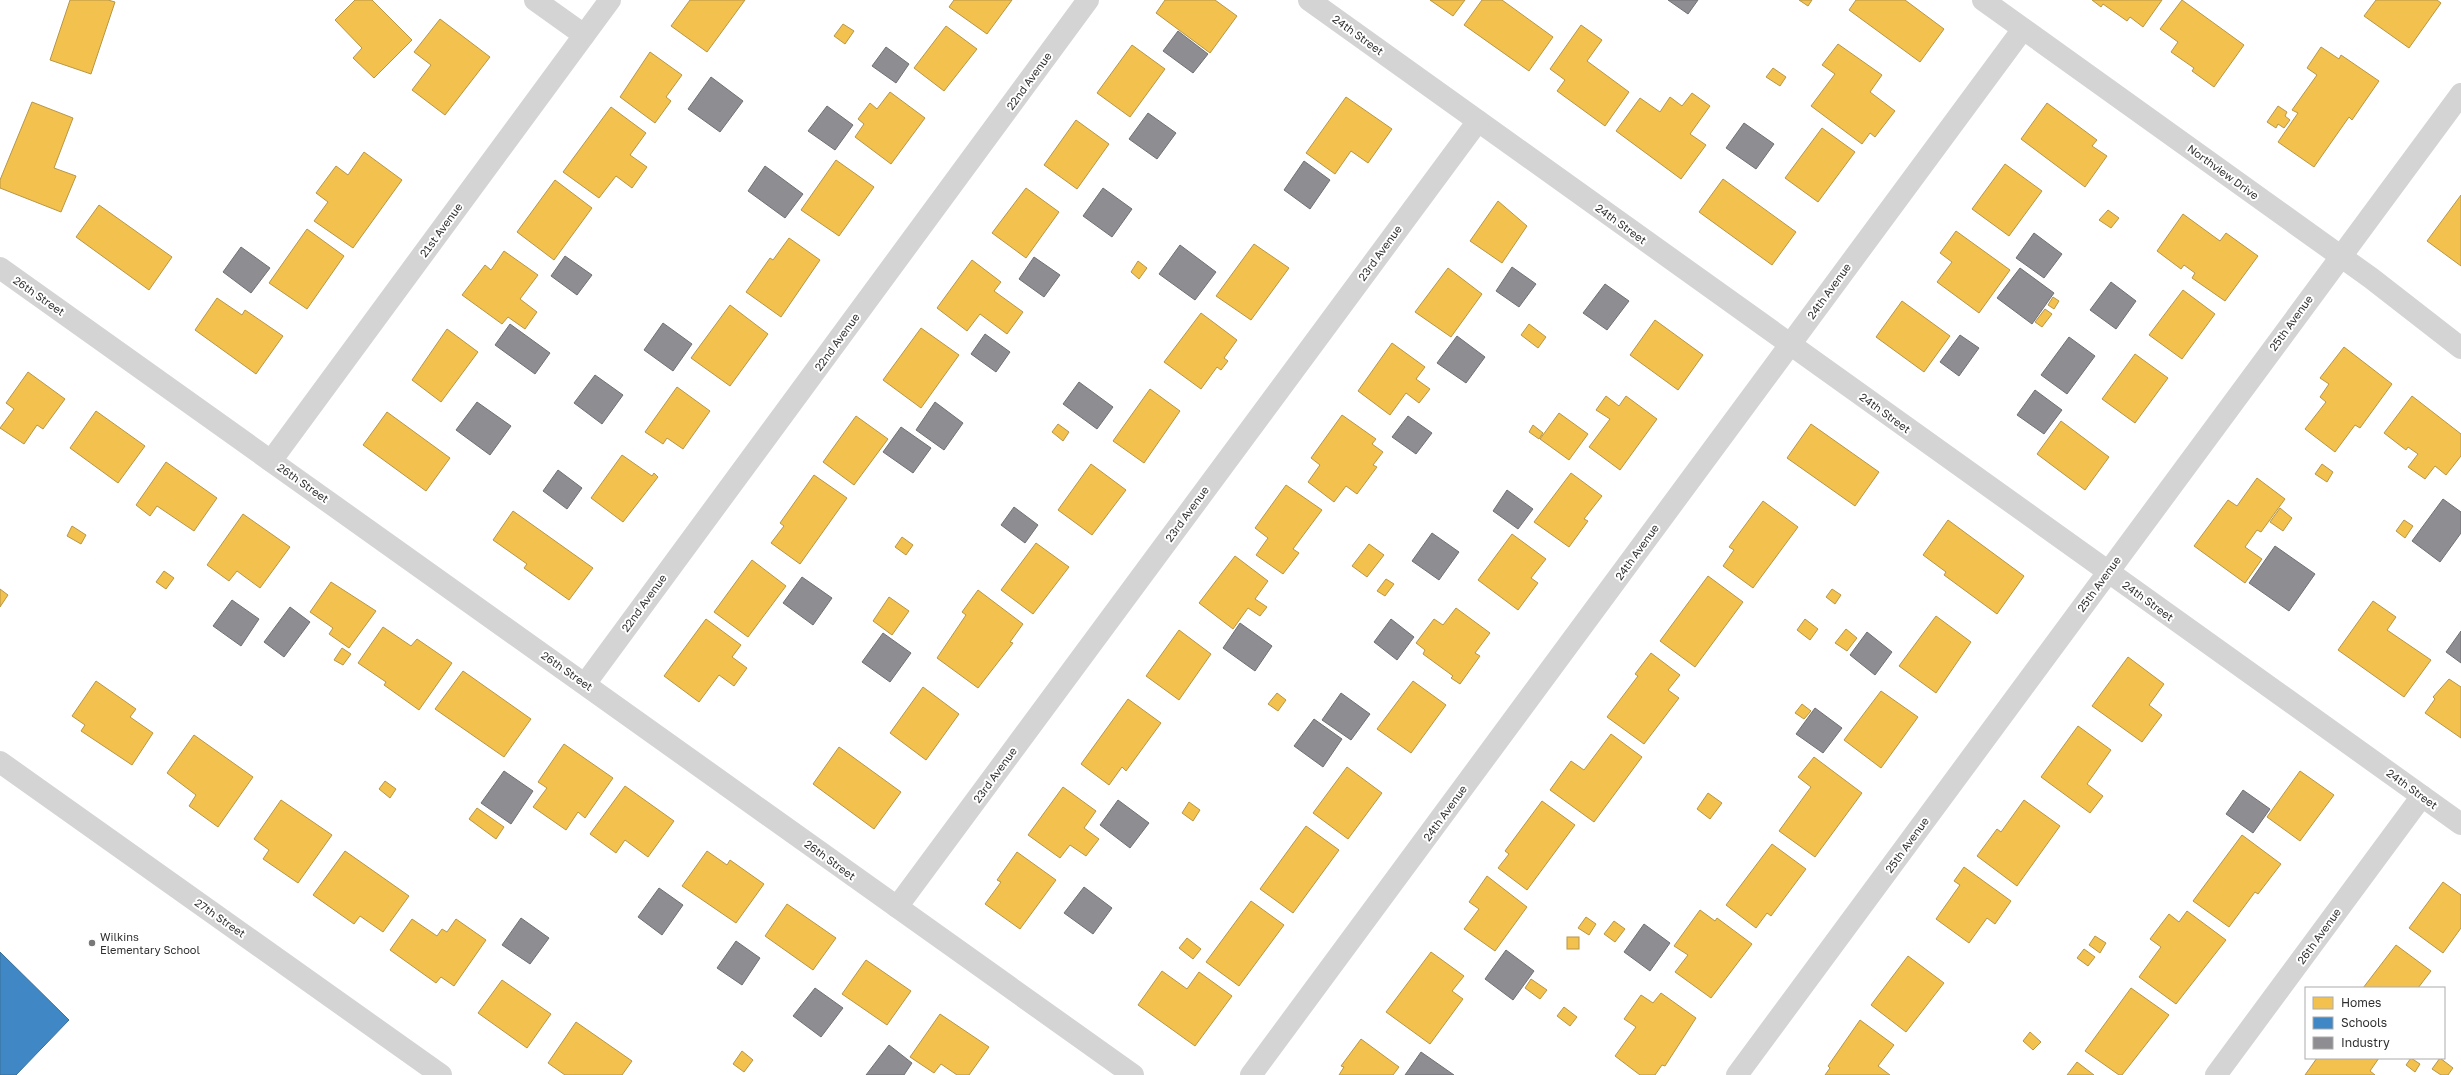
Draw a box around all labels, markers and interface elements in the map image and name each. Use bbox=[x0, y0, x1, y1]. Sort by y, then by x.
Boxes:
street label: 24th Street bbox=[1330, 12, 1386, 57]
street label: 22nd Avenue bbox=[1003, 49, 1054, 112]
street label: Northview Drive bbox=[2185, 141, 2261, 202]
street label: 21st Avenue bbox=[417, 200, 465, 259]
street label: 24th Street bbox=[1593, 201, 1649, 246]
street label: 23rd Avenue bbox=[1355, 222, 1404, 283]
street label: 24th Avenue bbox=[1804, 260, 1853, 321]
street label: 26th Street bbox=[11, 273, 67, 318]
street label: 25th Avenue bbox=[2266, 292, 2315, 353]
street label: 22nd Avenue bbox=[811, 310, 862, 373]
street label: 24th Street bbox=[1857, 390, 1913, 435]
street label: 26th Street bbox=[275, 460, 331, 505]
street label: 23rd Avenue bbox=[1162, 483, 1211, 544]
street label: 24th Avenue bbox=[1612, 521, 1661, 582]
street label: 25th Avenue bbox=[2074, 553, 2123, 614]
street label: 22nd Avenue bbox=[618, 571, 669, 634]
street label: 24th Street bbox=[2120, 578, 2176, 623]
street label: 26th Street bbox=[539, 648, 595, 693]
street label: 23rd Avenue bbox=[970, 744, 1019, 805]
street label: 24th Street bbox=[2384, 766, 2440, 811]
street label: 24th Avenue bbox=[1420, 782, 1469, 843]
street label: 25th Avenue bbox=[1882, 814, 1931, 875]
street label: 26th Street bbox=[802, 837, 858, 882]
street label: 27th Street bbox=[193, 895, 248, 940]
street label: 26th Avenue bbox=[2294, 905, 2343, 966]
place label: Wilkins Elementary School bbox=[100, 930, 200, 956]
marker: Wilkins Elementary School bbox=[87, 938, 97, 948]
legend bbox=[2305, 987, 2445, 1059]
text: Homes bbox=[2341, 995, 2381, 1010]
text: Schools bbox=[2341, 1015, 2387, 1030]
text: Industry bbox=[2341, 1035, 2390, 1050]

